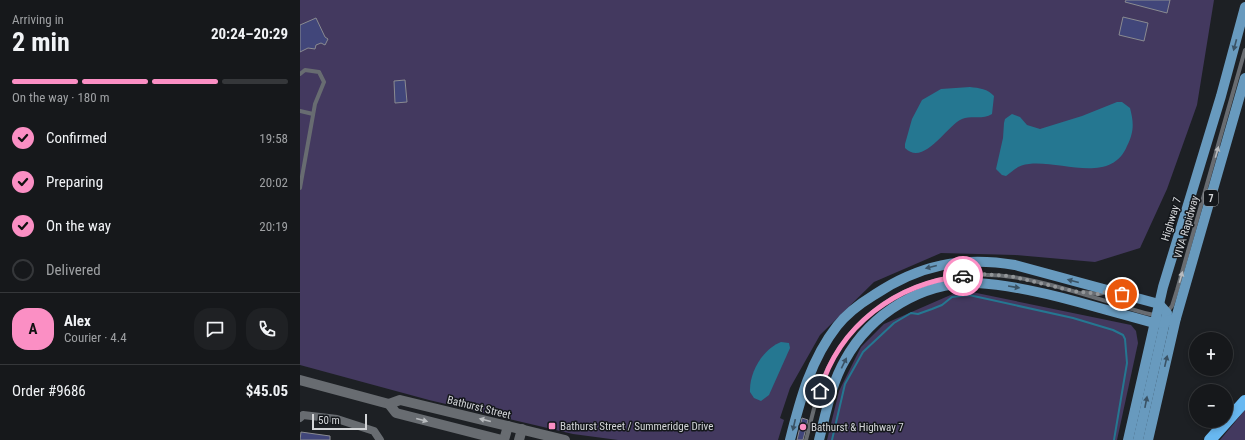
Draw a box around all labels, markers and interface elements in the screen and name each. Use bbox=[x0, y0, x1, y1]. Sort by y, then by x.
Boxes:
text: Arriving in bbox=[12, 12, 64, 27]
text: 20:24–20:29 bbox=[211, 25, 288, 43]
text: 2 min bbox=[12, 27, 70, 57]
one-way arrow bbox=[1232, 39, 1238, 51]
text: On the way · 180 m bbox=[12, 90, 109, 105]
icon: check bbox=[12, 127, 34, 149]
text: Confirmed bbox=[46, 129, 107, 147]
text: 19:58 bbox=[259, 131, 288, 146]
one-way arrow bbox=[1214, 145, 1220, 157]
icon: check bbox=[12, 171, 34, 193]
text: Preparing bbox=[46, 173, 103, 191]
text: 20:02 bbox=[259, 175, 288, 190]
road number: 7 bbox=[1204, 190, 1218, 206]
street label: VIVA Rapidway bbox=[1171, 194, 1202, 260]
street label: Highway 7 bbox=[1159, 196, 1184, 243]
icon: check bbox=[12, 215, 34, 237]
text: On the way bbox=[46, 217, 111, 235]
text: 20:19 bbox=[259, 219, 288, 234]
courier bbox=[943, 256, 983, 296]
text: Delivered bbox=[46, 261, 101, 279]
one-way arrow bbox=[925, 265, 938, 271]
icon: car bbox=[952, 265, 974, 287]
one-way arrow bbox=[1178, 270, 1184, 282]
pin bbox=[1105, 277, 1139, 311]
one-way arrow bbox=[1066, 278, 1078, 284]
icon: bag bbox=[1111, 283, 1133, 305]
one-way arrow bbox=[1008, 284, 1020, 290]
button: chat bbox=[194, 308, 236, 350]
button: phone bbox=[246, 308, 288, 350]
text: Alex bbox=[64, 312, 91, 330]
text: A bbox=[29, 320, 37, 338]
text: Courier · 4.4 bbox=[64, 330, 127, 345]
map controls bbox=[1189, 332, 1233, 428]
button: + bbox=[1189, 332, 1233, 376]
one-way arrow bbox=[1164, 355, 1170, 367]
one-way arrow bbox=[841, 357, 847, 369]
pin bbox=[803, 374, 837, 408]
icon: home bbox=[809, 380, 831, 402]
text: Order #9686 bbox=[12, 382, 86, 400]
text: $45.05 bbox=[246, 382, 288, 400]
button: − bbox=[1189, 384, 1233, 428]
street label: Bathurst Street bbox=[446, 393, 512, 422]
one-way arrow bbox=[1143, 396, 1149, 408]
scale bar bbox=[312, 412, 367, 431]
text: 50 m bbox=[318, 414, 340, 427]
one-way arrow bbox=[417, 417, 429, 423]
one-way arrow bbox=[478, 417, 491, 423]
one-way arrow bbox=[790, 419, 796, 431]
place label: Bathurst Street / Summeridge Drive bbox=[560, 420, 713, 433]
marker: Bathurst Street / Summeridge Drive bbox=[547, 421, 557, 431]
place label: Bathurst & Highway 7 bbox=[811, 421, 904, 434]
marker: Bathurst & Highway 7 bbox=[798, 422, 808, 432]

